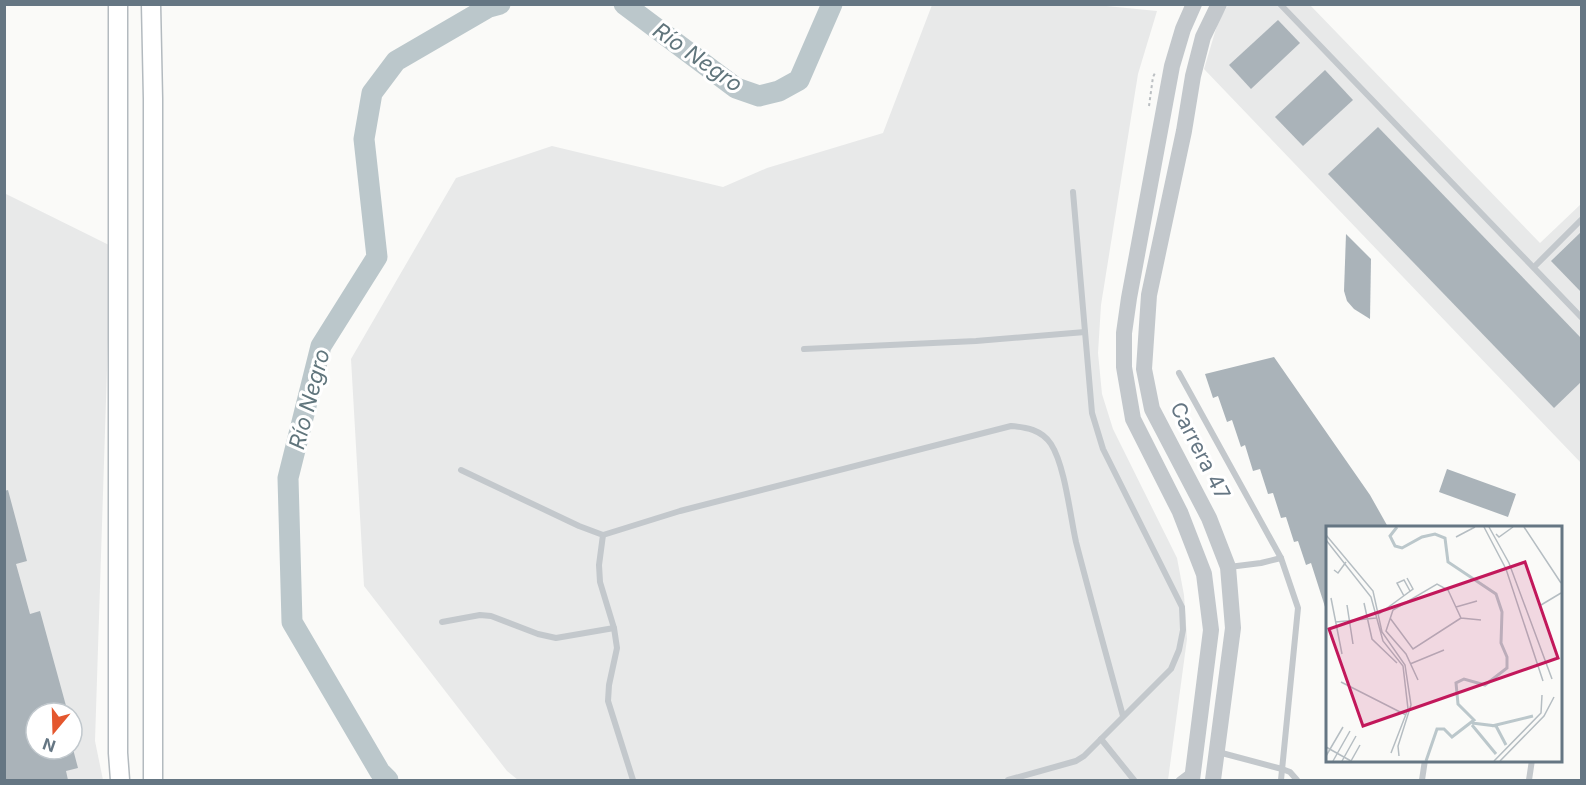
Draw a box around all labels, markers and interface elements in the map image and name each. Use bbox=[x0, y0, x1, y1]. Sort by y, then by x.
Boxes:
water label: Río Negro bbox=[648, 17, 748, 97]
water label: Río Negro bbox=[283, 346, 335, 452]
street label: Carrera 47 bbox=[1165, 398, 1236, 504]
inset map bbox=[1326, 526, 1562, 761]
north arrow bbox=[24, 701, 84, 761]
text: N bbox=[40, 734, 58, 757]

